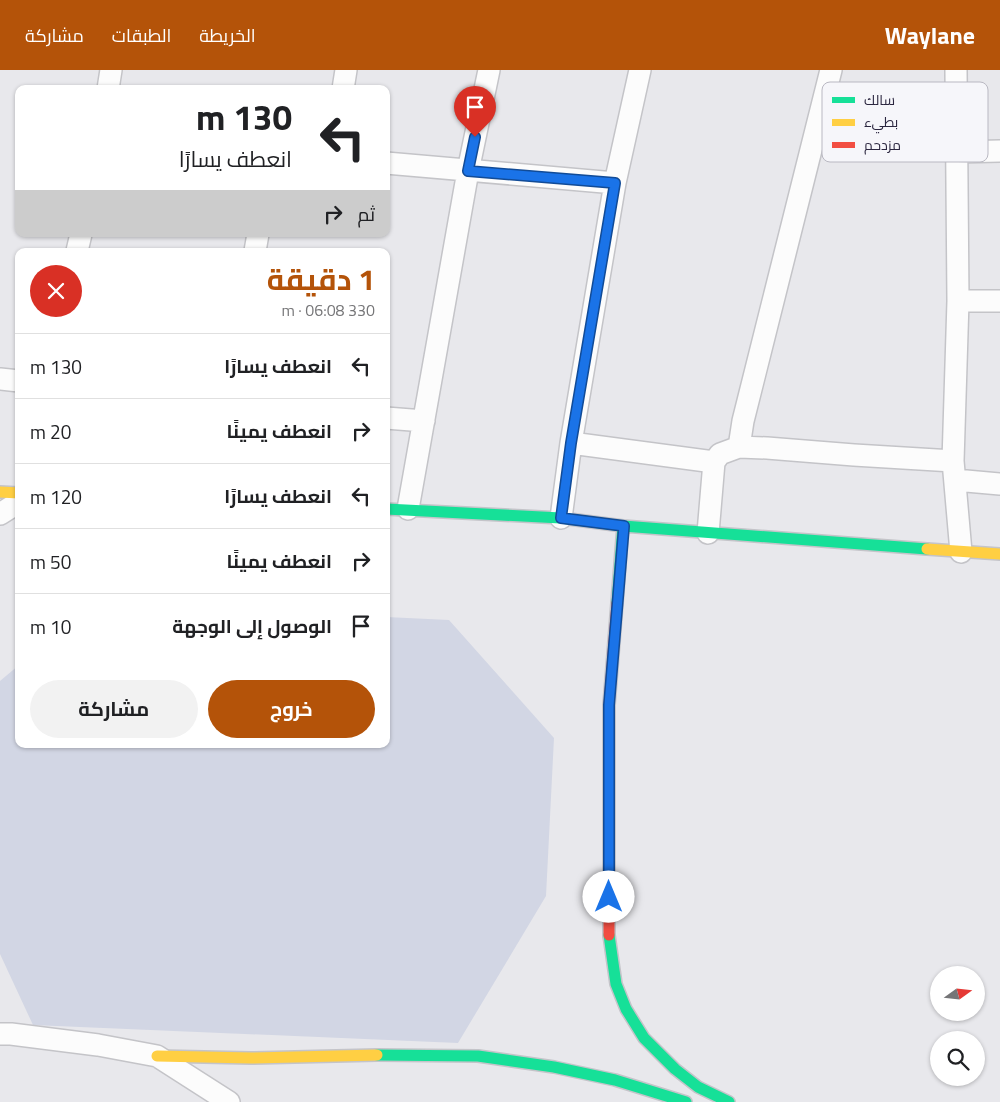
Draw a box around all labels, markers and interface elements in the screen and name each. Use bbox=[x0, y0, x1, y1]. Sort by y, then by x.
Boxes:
text: Waylane bbox=[885, 17, 975, 53]
text: مشاركة bbox=[25, 22, 84, 49]
text: الطبقات bbox=[112, 22, 171, 49]
text: الخريطة bbox=[199, 22, 256, 49]
legend bbox=[822, 82, 988, 162]
pin bbox=[454, 86, 496, 137]
text: سالك bbox=[864, 89, 895, 110]
text: 130 m bbox=[196, 90, 292, 144]
icon: arrive bbox=[461, 93, 489, 121]
icon: left bbox=[310, 105, 375, 170]
text: بطيء bbox=[864, 111, 898, 134]
text: مزدحم bbox=[864, 134, 901, 155]
text: انعطف يسارًا bbox=[179, 142, 292, 176]
text: ثم bbox=[357, 199, 375, 228]
icon: right bbox=[319, 200, 347, 228]
text: 1 دقيقة bbox=[267, 256, 375, 302]
button: close bbox=[30, 265, 82, 317]
text: 330 m · 06:08 bbox=[281, 298, 375, 322]
text: انعطف يسارًا bbox=[224, 351, 332, 380]
text: 130 m bbox=[30, 352, 82, 381]
icon: left bbox=[347, 352, 375, 380]
text: انعطف يمينًا bbox=[227, 416, 332, 445]
text: 20 m bbox=[30, 417, 71, 446]
icon: right bbox=[347, 417, 375, 445]
text: انعطف يسارًا bbox=[224, 481, 332, 510]
text: 120 m bbox=[30, 482, 82, 511]
icon: left bbox=[347, 482, 375, 510]
text: انعطف يمينًا bbox=[227, 546, 332, 575]
text: 50 m bbox=[30, 547, 71, 576]
icon: right bbox=[347, 547, 375, 575]
text: الوصول إلى الوجهة bbox=[172, 611, 332, 640]
text: 10 m bbox=[30, 612, 71, 641]
icon: arrive bbox=[347, 612, 375, 640]
button: مشاركة bbox=[30, 680, 198, 738]
button: خروج bbox=[208, 680, 375, 738]
position arrow bbox=[582, 870, 634, 922]
north arrow bbox=[930, 966, 985, 1021]
map controls bbox=[930, 966, 985, 1086]
button: search bbox=[930, 1031, 985, 1086]

